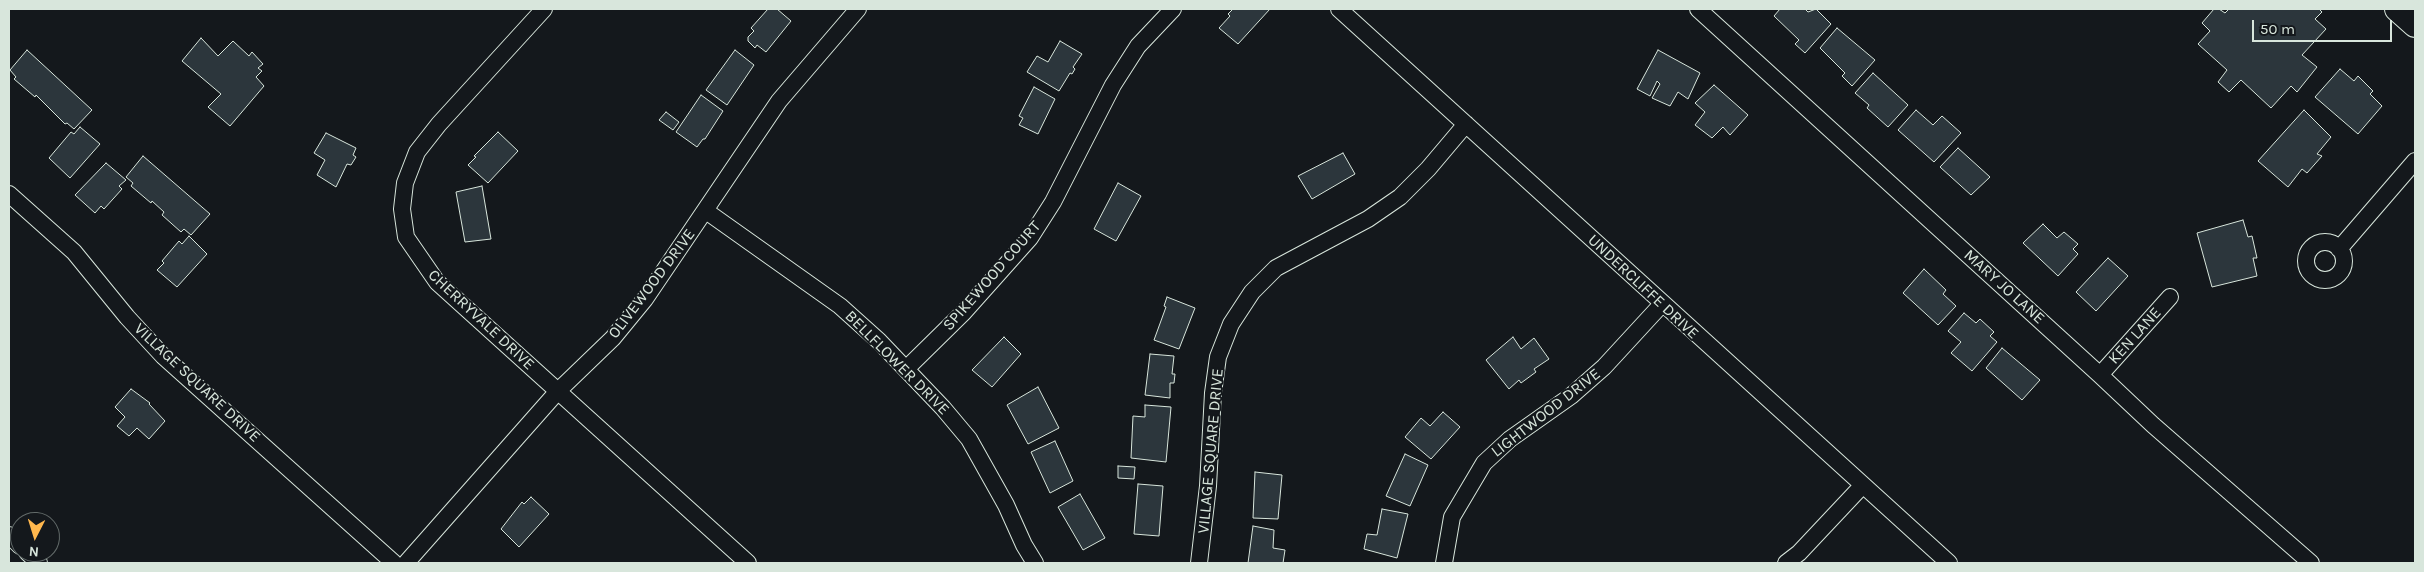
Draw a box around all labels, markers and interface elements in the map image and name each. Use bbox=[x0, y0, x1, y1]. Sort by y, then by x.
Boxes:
scale bar bbox=[2254, 10, 2394, 42]
text: 50 m bbox=[2260, 20, 2295, 38]
street label: SPIKEWOOD COURT bbox=[939, 217, 1045, 335]
street label: OLIVEWOOD DRIVE bbox=[604, 225, 700, 343]
street label: UNDERCLIFFE DRIVE bbox=[1583, 231, 1703, 343]
street label: MARY JO LANE bbox=[1960, 246, 2048, 328]
street label: CHERRYVALE DRIVE bbox=[424, 266, 538, 374]
street label: KEN LANE bbox=[2104, 304, 2166, 368]
street label: BELLFLOWER DRIVE bbox=[841, 307, 953, 419]
street label: VILLAGE SQUARE DRIVE bbox=[130, 319, 264, 447]
street label: LIGHTWOOD DRIVE bbox=[1488, 364, 1604, 462]
street label: VILLAGE SQUARE DRIVE bbox=[1194, 368, 1228, 534]
north arrow bbox=[10, 512, 60, 562]
text: N bbox=[28, 543, 39, 560]

